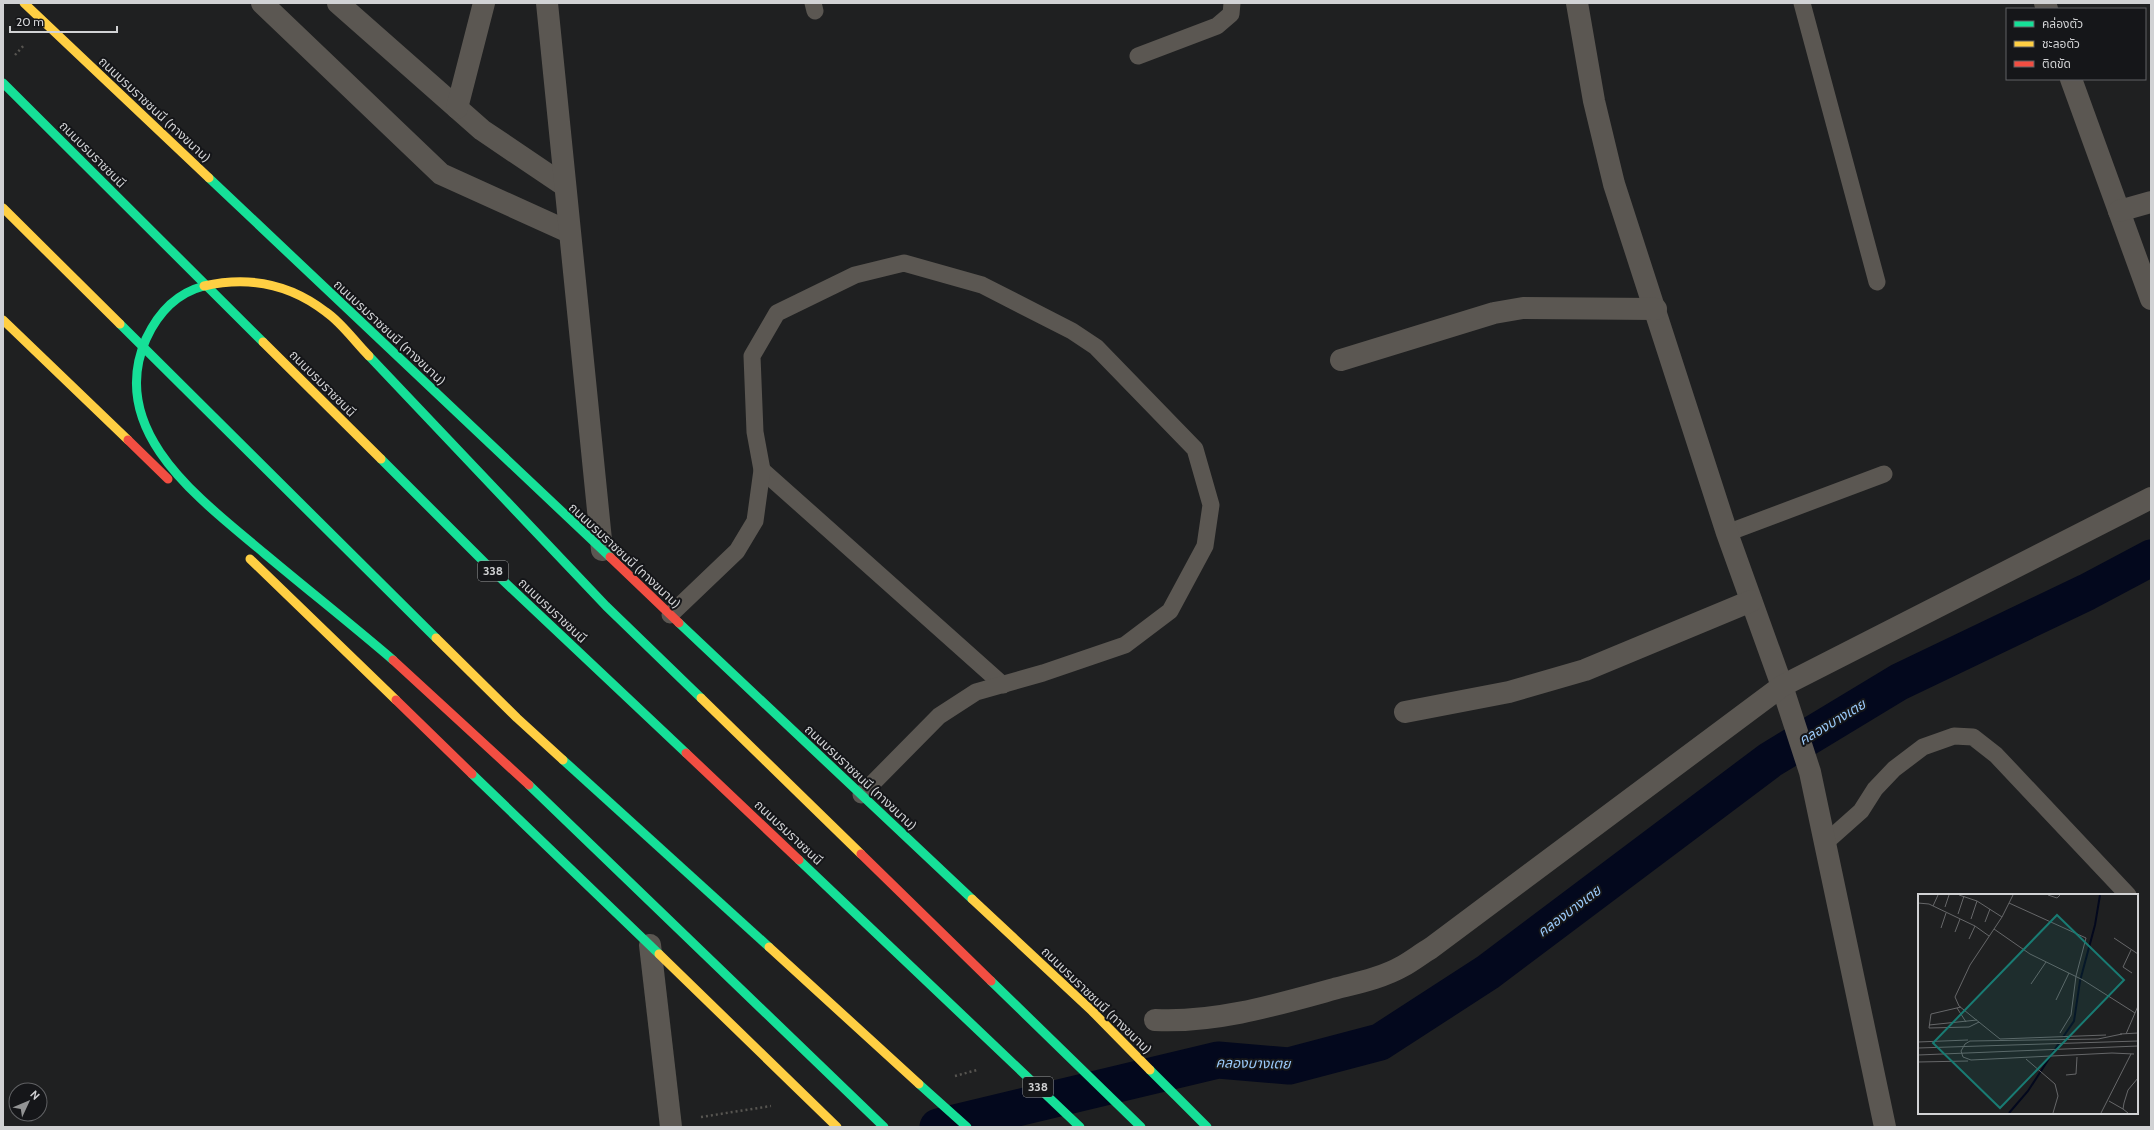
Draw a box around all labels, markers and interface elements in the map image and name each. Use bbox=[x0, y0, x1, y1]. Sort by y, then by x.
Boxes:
scale bar bbox=[10, 8, 117, 34]
legend bbox=[2006, 8, 2146, 80]
text: 20 m bbox=[16, 14, 44, 29]
text: คล่องตัว bbox=[2042, 16, 2083, 31]
text: ชะลอตัว bbox=[2042, 36, 2080, 51]
street label: ถนนบรมราชชนนี (ทางขนาน) bbox=[96, 53, 214, 165]
text: ติดขัด bbox=[2042, 56, 2071, 71]
street label: ถนนบรมราชชนนี bbox=[56, 117, 130, 191]
street label: ถนนบรมราชชนนี (ทางขนาน) bbox=[331, 276, 449, 388]
street label: ถนนบรมราชชนนี bbox=[286, 346, 360, 420]
street label: ถนนบรมราชชนนี (ทางขนาน) bbox=[566, 499, 684, 611]
road number: 338 bbox=[478, 561, 508, 581]
street label: ถนนบรมราชชนนี bbox=[515, 574, 591, 646]
water label: คลองบางเตย bbox=[1795, 694, 1870, 749]
street label: ถนนบรมราชชนนี (ทางขนาน) bbox=[802, 721, 920, 833]
street label: ถนนบรมราชชนนี bbox=[751, 796, 827, 868]
water label: คลองบางเตย bbox=[1534, 880, 1606, 941]
inset map bbox=[1918, 894, 2138, 1114]
street label: ถนนบรมราชชนนี (ทางขนาน) bbox=[1038, 943, 1156, 1057]
water label: คลองบางเตย bbox=[1215, 1053, 1292, 1073]
road number: 338 bbox=[1023, 1077, 1053, 1097]
north arrow bbox=[8, 1082, 48, 1122]
text: N bbox=[27, 1087, 43, 1103]

